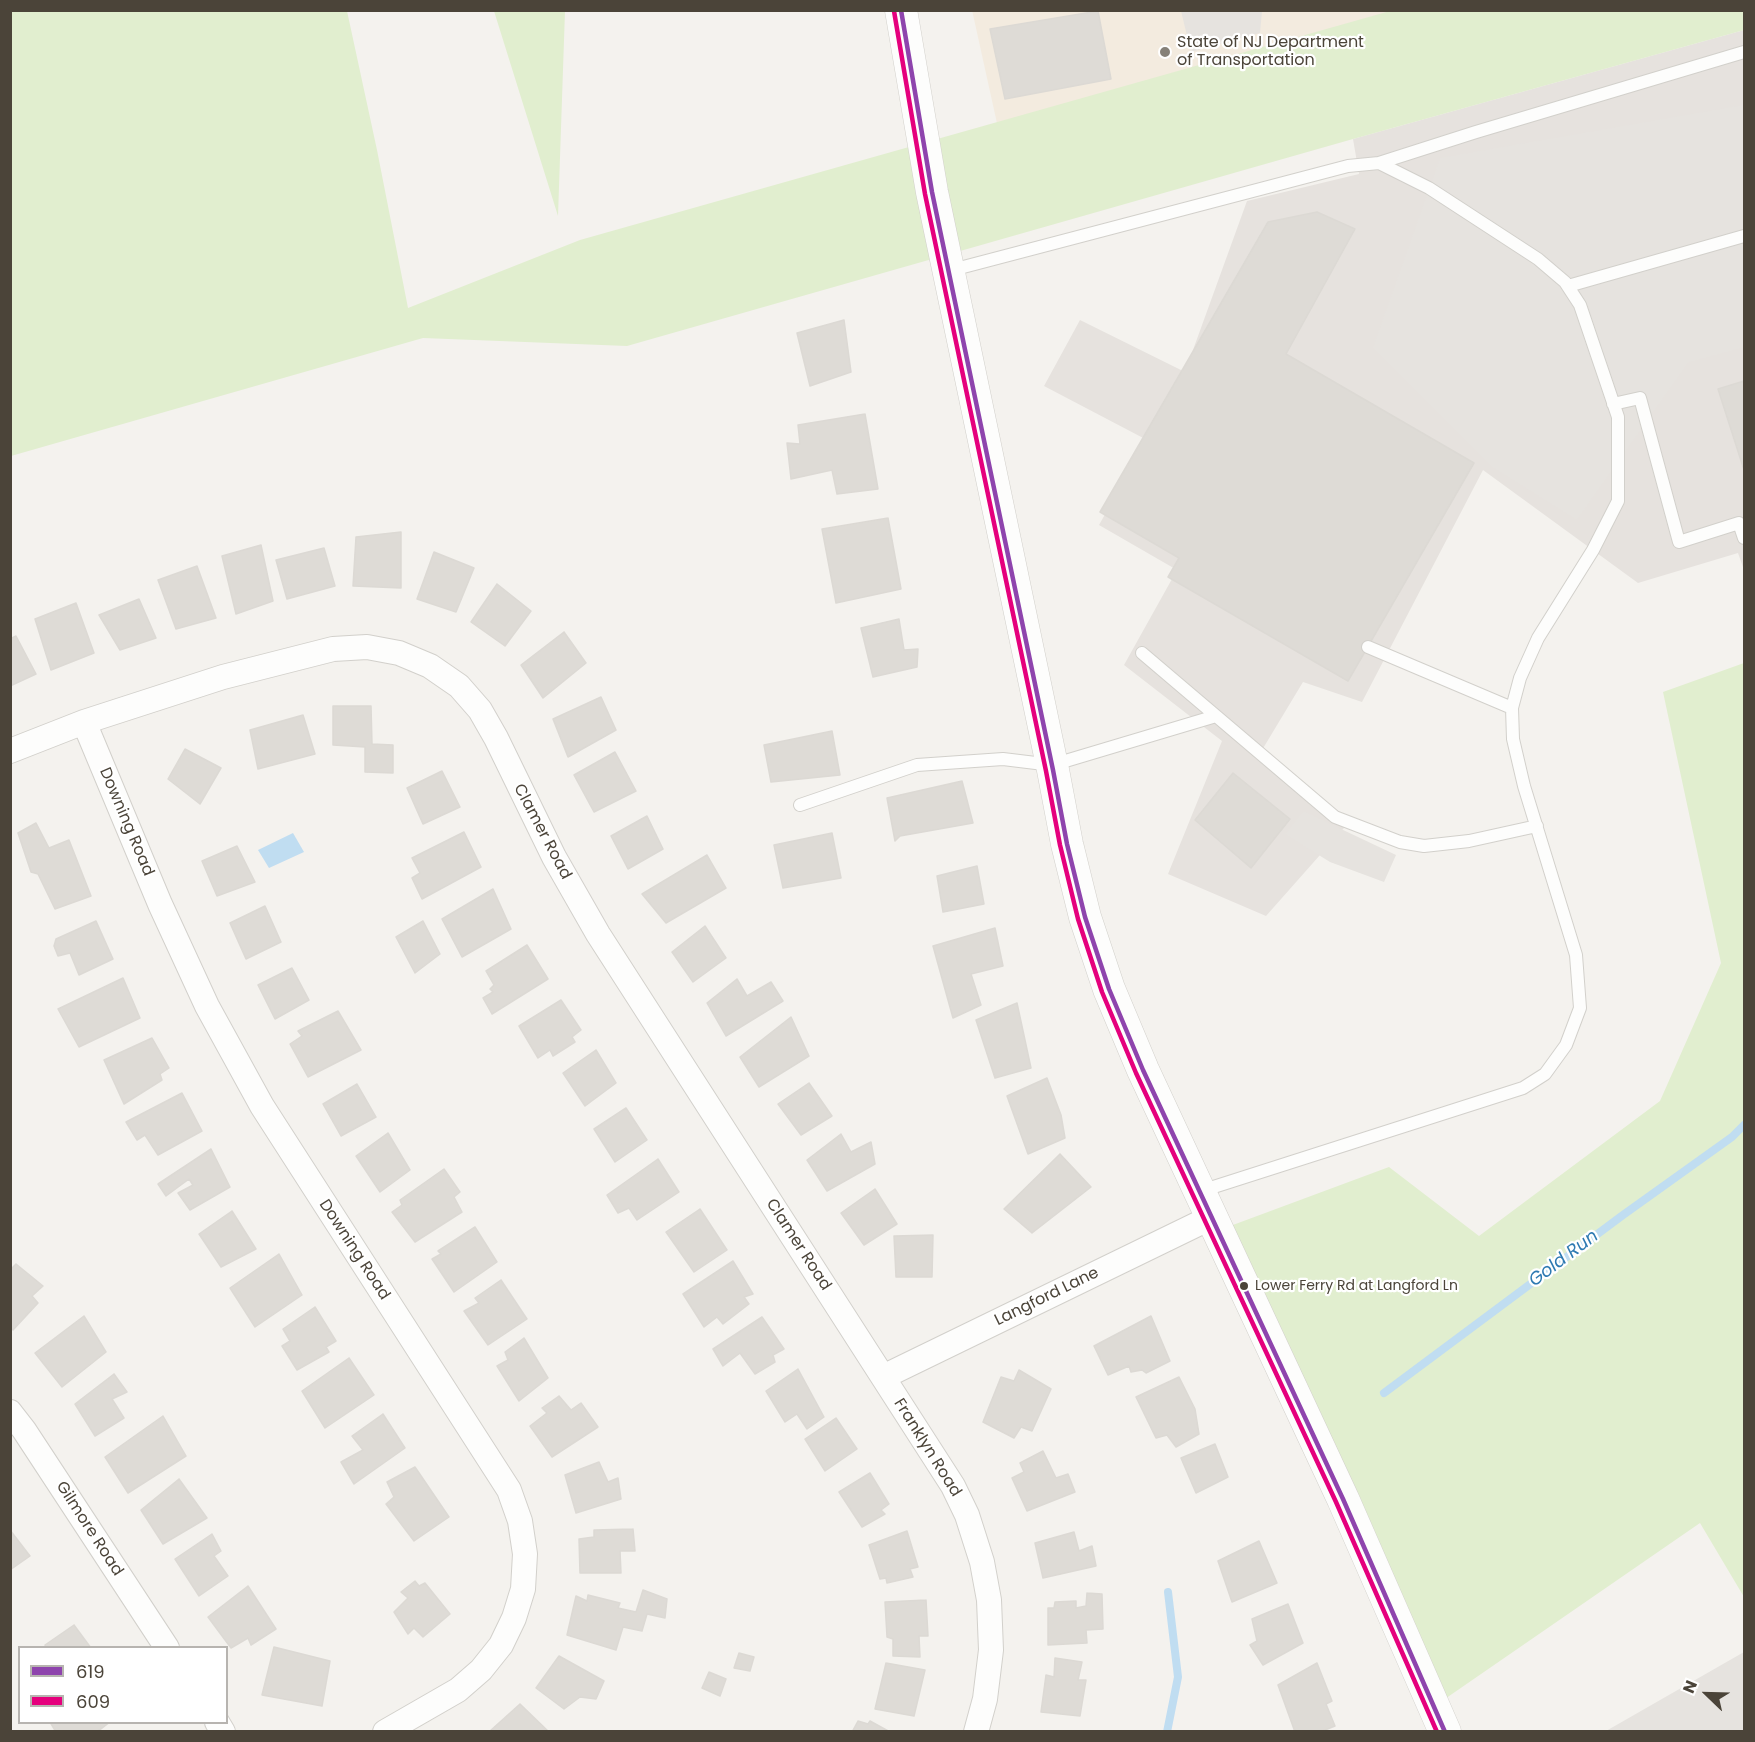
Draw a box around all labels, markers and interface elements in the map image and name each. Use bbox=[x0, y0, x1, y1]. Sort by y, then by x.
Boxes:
place label: State of NJ Department of Transportation bbox=[1177, 33, 1364, 71]
marker: State of NJ Department of Transportation bbox=[1158, 45, 1172, 59]
street label: Downing Road bbox=[95, 765, 157, 879]
street label: Clamer Road bbox=[509, 781, 575, 883]
street label: Downing Road bbox=[314, 1196, 394, 1304]
street label: Clamer Road bbox=[761, 1196, 835, 1294]
water label: Gold Run bbox=[1525, 1226, 1603, 1292]
street label: Langford Lane bbox=[992, 1264, 1102, 1330]
place label: Lower Ferry Rd at Langford Ln bbox=[1255, 1278, 1458, 1294]
marker: Lower Ferry Rd at Langford Ln bbox=[1238, 1280, 1250, 1292]
street label: Franklyn Road bbox=[889, 1395, 965, 1501]
street label: Gilmore Road bbox=[51, 1478, 127, 1580]
legend bbox=[18, 1646, 228, 1724]
text: 619 bbox=[76, 1659, 105, 1684]
north arrow bbox=[1677, 1664, 1737, 1724]
text: N bbox=[1677, 1677, 1703, 1697]
text: 609 bbox=[76, 1689, 110, 1714]

